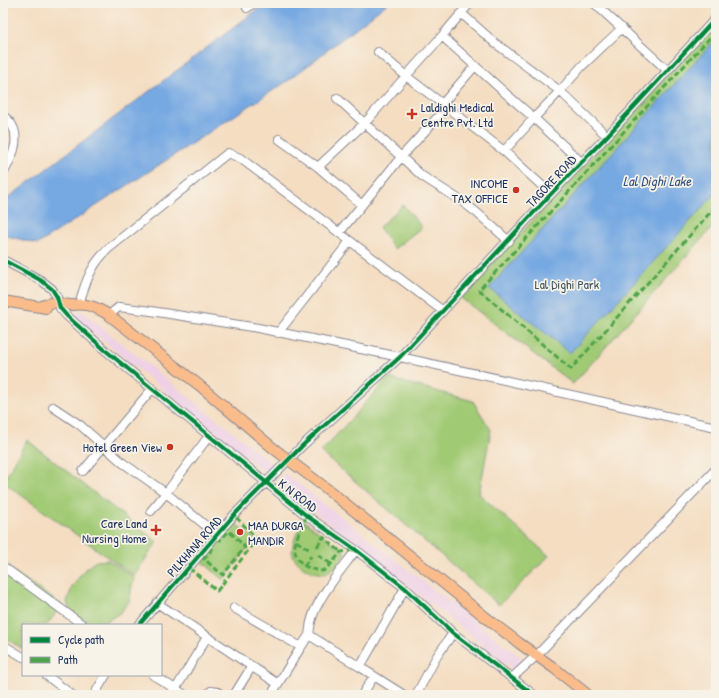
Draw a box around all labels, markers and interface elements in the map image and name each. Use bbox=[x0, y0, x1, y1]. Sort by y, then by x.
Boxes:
place label: Laldighi Medical Centre Pvt. Ltd bbox=[421, 98, 495, 131]
marker: Laldighi Medical Centre Pvt. Ltd bbox=[406, 108, 418, 120]
street label: TAGORE ROAD bbox=[522, 150, 581, 211]
water label: Lal Dighi Lake bbox=[623, 171, 692, 191]
place label: INCOME TAX OFFICE bbox=[452, 174, 508, 207]
marker: INCOME TAX OFFICE bbox=[511, 185, 521, 195]
park label: Lal Dighi Park bbox=[535, 275, 600, 293]
place label: Hotel Green View bbox=[83, 438, 162, 456]
marker: Hotel Green View bbox=[165, 442, 175, 452]
street label: K N ROAD bbox=[275, 474, 322, 517]
street label: PILKHANA ROAD bbox=[163, 511, 226, 580]
place label: Care Land Nursing Home bbox=[82, 514, 147, 547]
place label: MAA DURGA MANDIR bbox=[248, 516, 304, 549]
marker: Care Land Nursing Home bbox=[150, 524, 162, 536]
marker: MAA DURGA MANDIR bbox=[235, 527, 245, 537]
legend bbox=[22, 624, 162, 676]
text: Cycle path bbox=[58, 631, 104, 648]
text: Path bbox=[58, 651, 78, 668]

